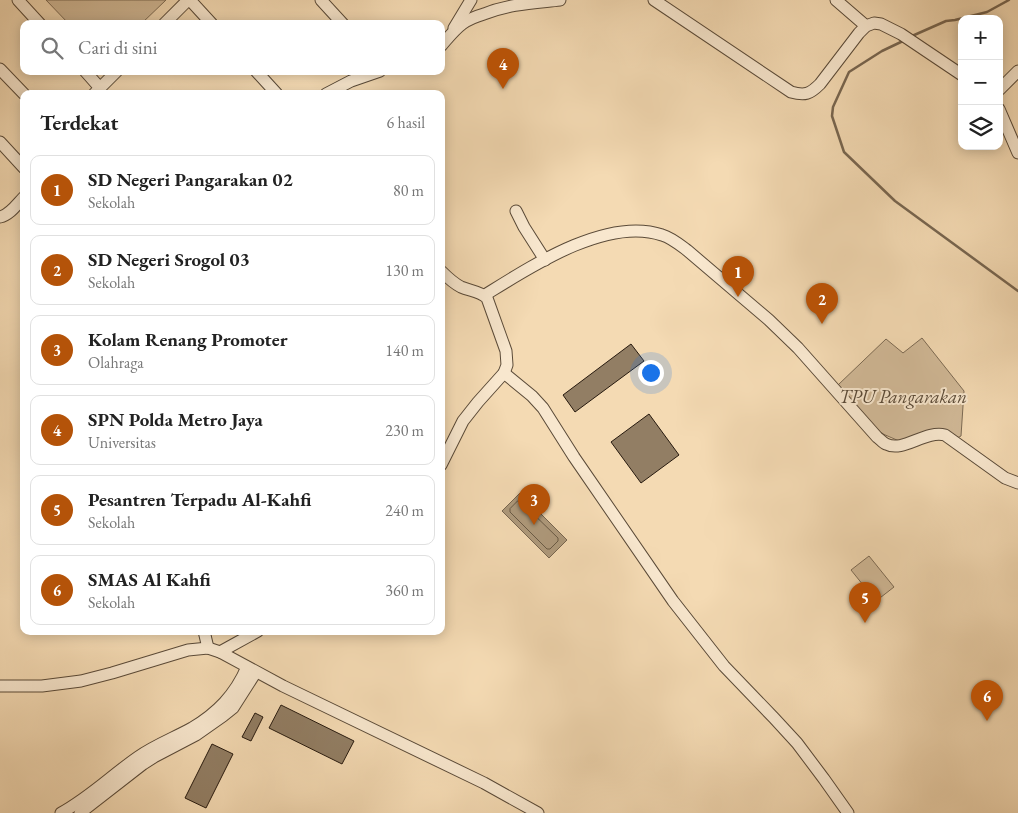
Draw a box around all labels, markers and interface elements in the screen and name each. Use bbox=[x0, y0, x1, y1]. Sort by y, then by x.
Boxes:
map controls bbox=[958, 15, 1003, 150]
button: + bbox=[958, 15, 1003, 60]
search box bbox=[20, 20, 445, 75]
icon: search bbox=[38, 34, 66, 62]
text: Cari di sini bbox=[78, 35, 157, 60]
pin: 4 bbox=[487, 48, 519, 89]
button: − bbox=[958, 60, 1003, 105]
button: layers bbox=[958, 105, 1003, 150]
text: Terdekat bbox=[40, 109, 118, 136]
text: 6 hasil bbox=[387, 112, 425, 133]
text: SD Negeri Pangarakan 02 bbox=[88, 167, 293, 192]
text: 1 bbox=[53, 180, 61, 201]
text: 80 m bbox=[393, 180, 424, 201]
text: Sekolah bbox=[88, 192, 135, 213]
text: SD Negeri Srogol 03 bbox=[88, 247, 250, 272]
pin: 1 bbox=[722, 256, 754, 297]
text: 2 bbox=[53, 260, 61, 281]
text: 130 m bbox=[385, 260, 424, 281]
text: Sekolah bbox=[88, 272, 135, 293]
pin: 2 bbox=[806, 283, 838, 324]
text: Kolam Renang Promoter bbox=[88, 327, 288, 352]
text: 3 bbox=[53, 340, 61, 361]
text: 140 m bbox=[385, 340, 424, 361]
text: Olahraga bbox=[88, 352, 144, 373]
your location bbox=[638, 360, 664, 386]
park label: TPU Pangarakan bbox=[839, 384, 967, 409]
text: SPN Polda Metro Jaya bbox=[88, 407, 263, 432]
text: 4 bbox=[53, 420, 61, 441]
text: 230 m bbox=[385, 420, 424, 441]
text: Universitas bbox=[88, 432, 156, 453]
pin: 3 bbox=[518, 484, 550, 525]
text: Pesantren Terpadu Al-Kahfi bbox=[88, 487, 311, 512]
text: 5 bbox=[53, 500, 61, 521]
text: 240 m bbox=[385, 500, 424, 521]
text: Sekolah bbox=[88, 512, 135, 533]
text: SMAS Al Kahfi bbox=[88, 567, 211, 592]
text: 6 bbox=[53, 580, 61, 601]
text: 360 m bbox=[385, 580, 424, 601]
pin: 5 bbox=[849, 582, 881, 623]
text: Sekolah bbox=[88, 592, 135, 613]
pin: 6 bbox=[971, 680, 1003, 721]

